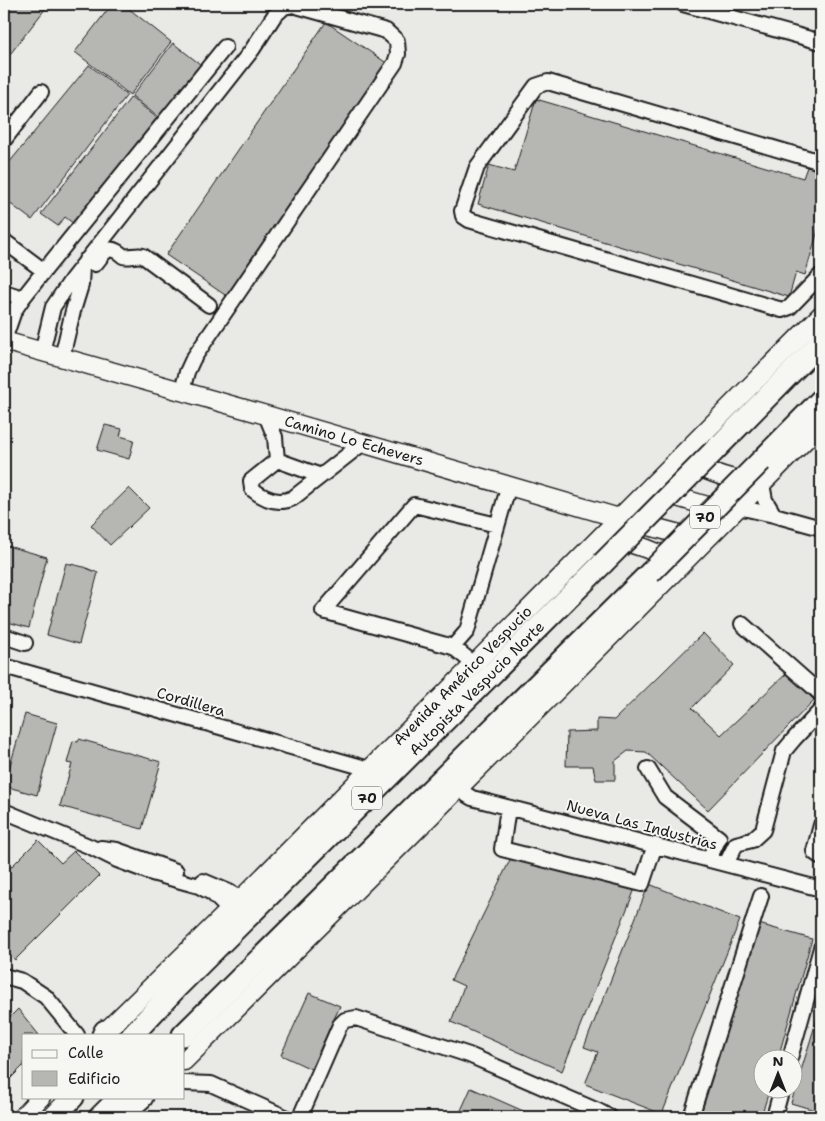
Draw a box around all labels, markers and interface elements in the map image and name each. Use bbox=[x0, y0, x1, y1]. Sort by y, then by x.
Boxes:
street label: Camino Lo Echevers bbox=[282, 411, 426, 471]
road number: 70 bbox=[690, 506, 720, 528]
street label: Avenida Américo Vespucio bbox=[389, 602, 537, 750]
street label: Autopista Vespucio Norte bbox=[405, 617, 549, 760]
street label: Cordillera bbox=[154, 683, 228, 721]
road number: 70 bbox=[352, 786, 382, 810]
street label: Nueva Las Industrias bbox=[564, 795, 720, 855]
legend bbox=[22, 1034, 185, 1098]
text: Calle bbox=[68, 1043, 104, 1063]
north arrow bbox=[752, 1048, 802, 1098]
text: N bbox=[772, 1052, 784, 1070]
text: Edificio bbox=[68, 1069, 120, 1089]

